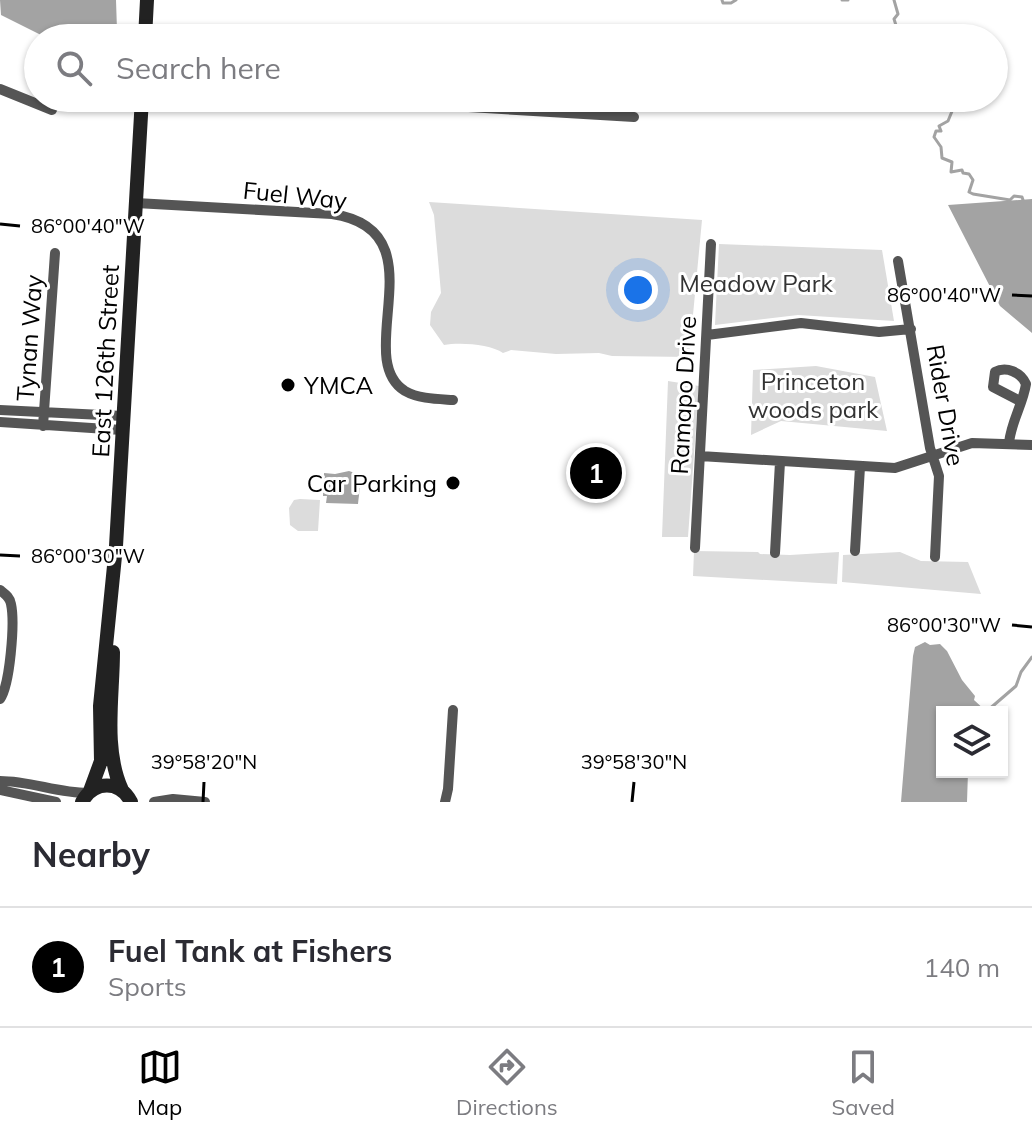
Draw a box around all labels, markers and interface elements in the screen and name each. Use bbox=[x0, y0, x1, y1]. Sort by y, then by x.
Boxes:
search box bbox=[24, 24, 1008, 112]
icon: search bbox=[52, 46, 96, 90]
text: Search here bbox=[116, 49, 281, 87]
street label: Fuel Way bbox=[241, 175, 349, 215]
text: 86°00'40"W bbox=[31, 213, 145, 238]
street label: East 126th Street bbox=[85, 264, 125, 458]
park label: Meadow Park bbox=[679, 268, 833, 298]
your location bbox=[618, 270, 658, 310]
street label: Tynan Way bbox=[10, 273, 48, 402]
text: 86°00'40"W bbox=[887, 282, 1001, 307]
street label: Ramapo Drive bbox=[664, 315, 702, 475]
street label: Rider Drive bbox=[921, 342, 971, 468]
park label: Princeton woods park bbox=[748, 366, 879, 424]
place label: YMCA bbox=[303, 370, 373, 400]
marker: YMCA bbox=[279, 376, 297, 394]
pin: 1 bbox=[570, 443, 622, 503]
place label: Car Parking bbox=[307, 468, 437, 498]
marker: Car Parking bbox=[444, 474, 462, 492]
text: 86°00'30"W bbox=[31, 543, 145, 568]
text: 86°00'30"W bbox=[887, 612, 1001, 637]
map controls bbox=[936, 706, 1008, 778]
button: layers bbox=[936, 706, 1008, 778]
text: 39°58'20"N bbox=[151, 749, 257, 774]
text: 39°58'30"N bbox=[581, 749, 687, 774]
text: Nearby bbox=[32, 833, 150, 876]
text: Fuel Tank at Fishers bbox=[108, 932, 392, 970]
text: 1 bbox=[50, 951, 66, 984]
text: 140 m bbox=[924, 951, 1000, 984]
text: Sports bbox=[108, 970, 187, 1003]
tab: Map bbox=[137, 1045, 182, 1121]
tab: Directions bbox=[456, 1045, 558, 1121]
tab: Saved bbox=[832, 1045, 895, 1121]

